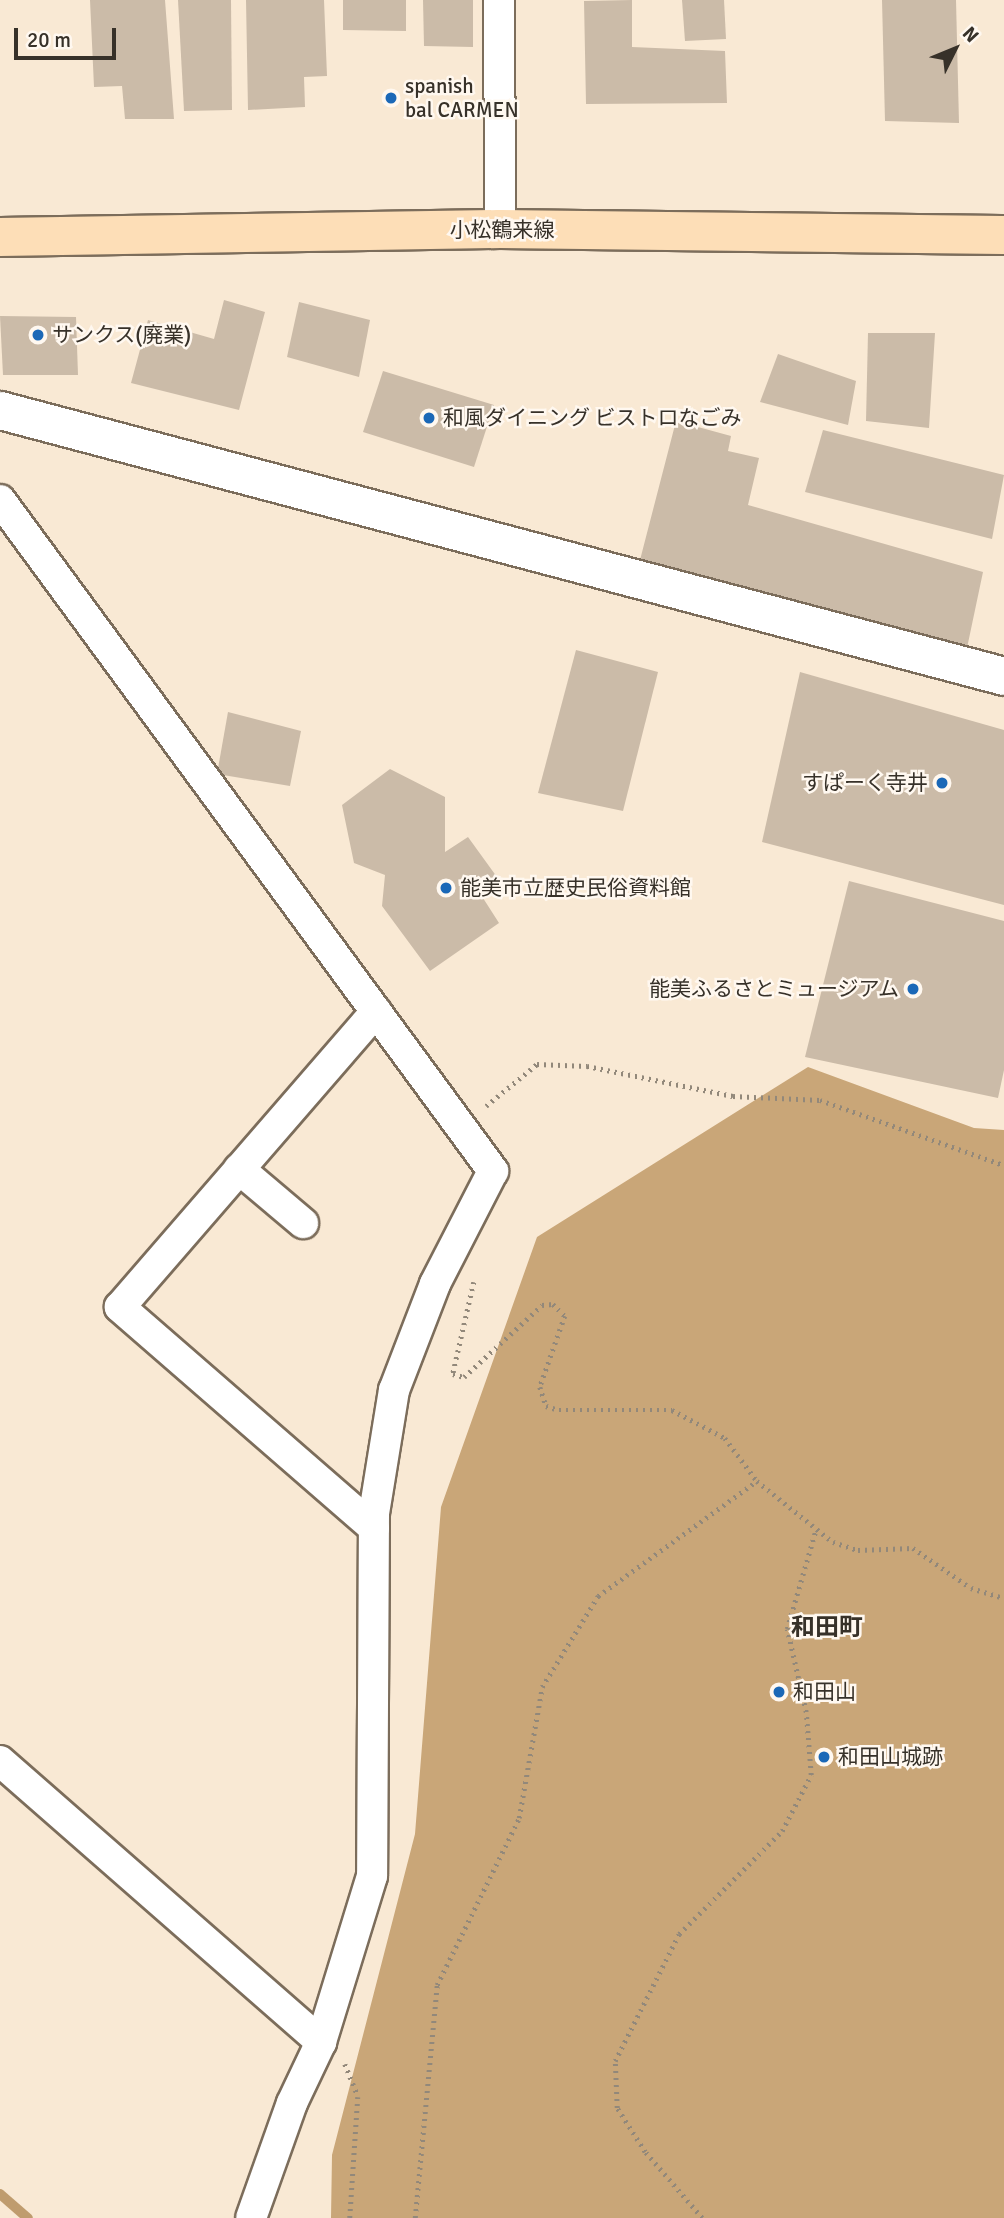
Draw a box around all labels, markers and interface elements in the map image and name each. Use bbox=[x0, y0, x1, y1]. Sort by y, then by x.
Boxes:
scale bar bbox=[18, 14, 119, 58]
north arrow bbox=[920, 14, 990, 84]
text: N bbox=[957, 22, 984, 48]
text: 20 m bbox=[27, 27, 71, 53]
place label: spanish bal CARMEN bbox=[405, 73, 519, 123]
marker: spanish bal CARMEN bbox=[383, 90, 399, 106]
street label: 小松鶴来線 bbox=[450, 217, 554, 243]
place label: サンクス(廃業) bbox=[52, 322, 192, 348]
marker: サンクス(廃業) bbox=[30, 327, 46, 343]
place label: 和風ダイニング ビストロなごみ bbox=[443, 405, 742, 431]
marker: 和風ダイニング ビストロなごみ bbox=[421, 410, 437, 426]
place label: すぱーく寺井 bbox=[802, 770, 928, 796]
marker: すぱーく寺井 bbox=[934, 775, 950, 791]
place label: 能美市立歴史民俗資料館 bbox=[460, 875, 691, 901]
marker: 能美市立歴史民俗資料館 bbox=[438, 880, 454, 896]
place label: 能美ふるさとミュージアム bbox=[647, 976, 899, 1002]
marker: 能美ふるさとミュージアム bbox=[905, 981, 921, 997]
district label: 和田町 bbox=[791, 1614, 863, 1642]
place label: 和田山 bbox=[793, 1679, 856, 1705]
marker: 和田山 bbox=[771, 1684, 787, 1700]
place label: 和田山城跡 bbox=[838, 1744, 943, 1770]
marker: 和田山城跡 bbox=[816, 1749, 832, 1765]

